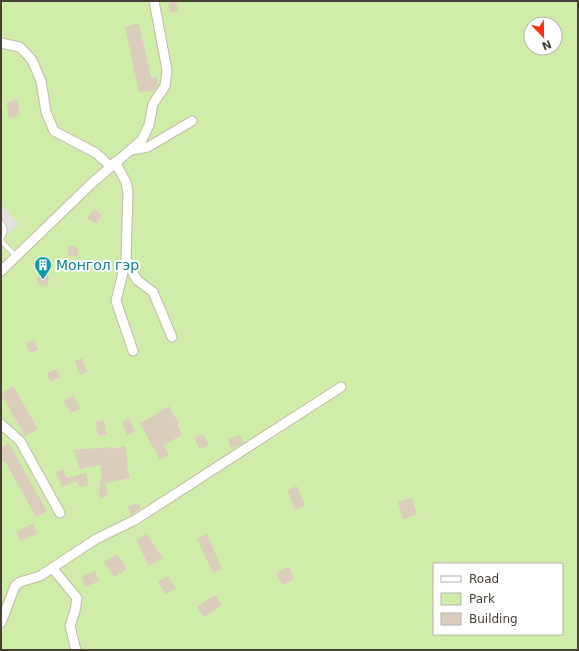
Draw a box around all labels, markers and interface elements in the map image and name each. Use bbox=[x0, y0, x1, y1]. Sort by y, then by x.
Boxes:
north arrow bbox=[523, 16, 563, 56]
text: N bbox=[540, 37, 553, 53]
building icon: Монгол гэр bbox=[33, 255, 53, 280]
place label: Монгол гэр bbox=[56, 257, 139, 273]
legend bbox=[433, 563, 563, 635]
text: Road bbox=[469, 572, 499, 586]
text: Park bbox=[469, 592, 495, 606]
text: Building bbox=[469, 612, 518, 626]

